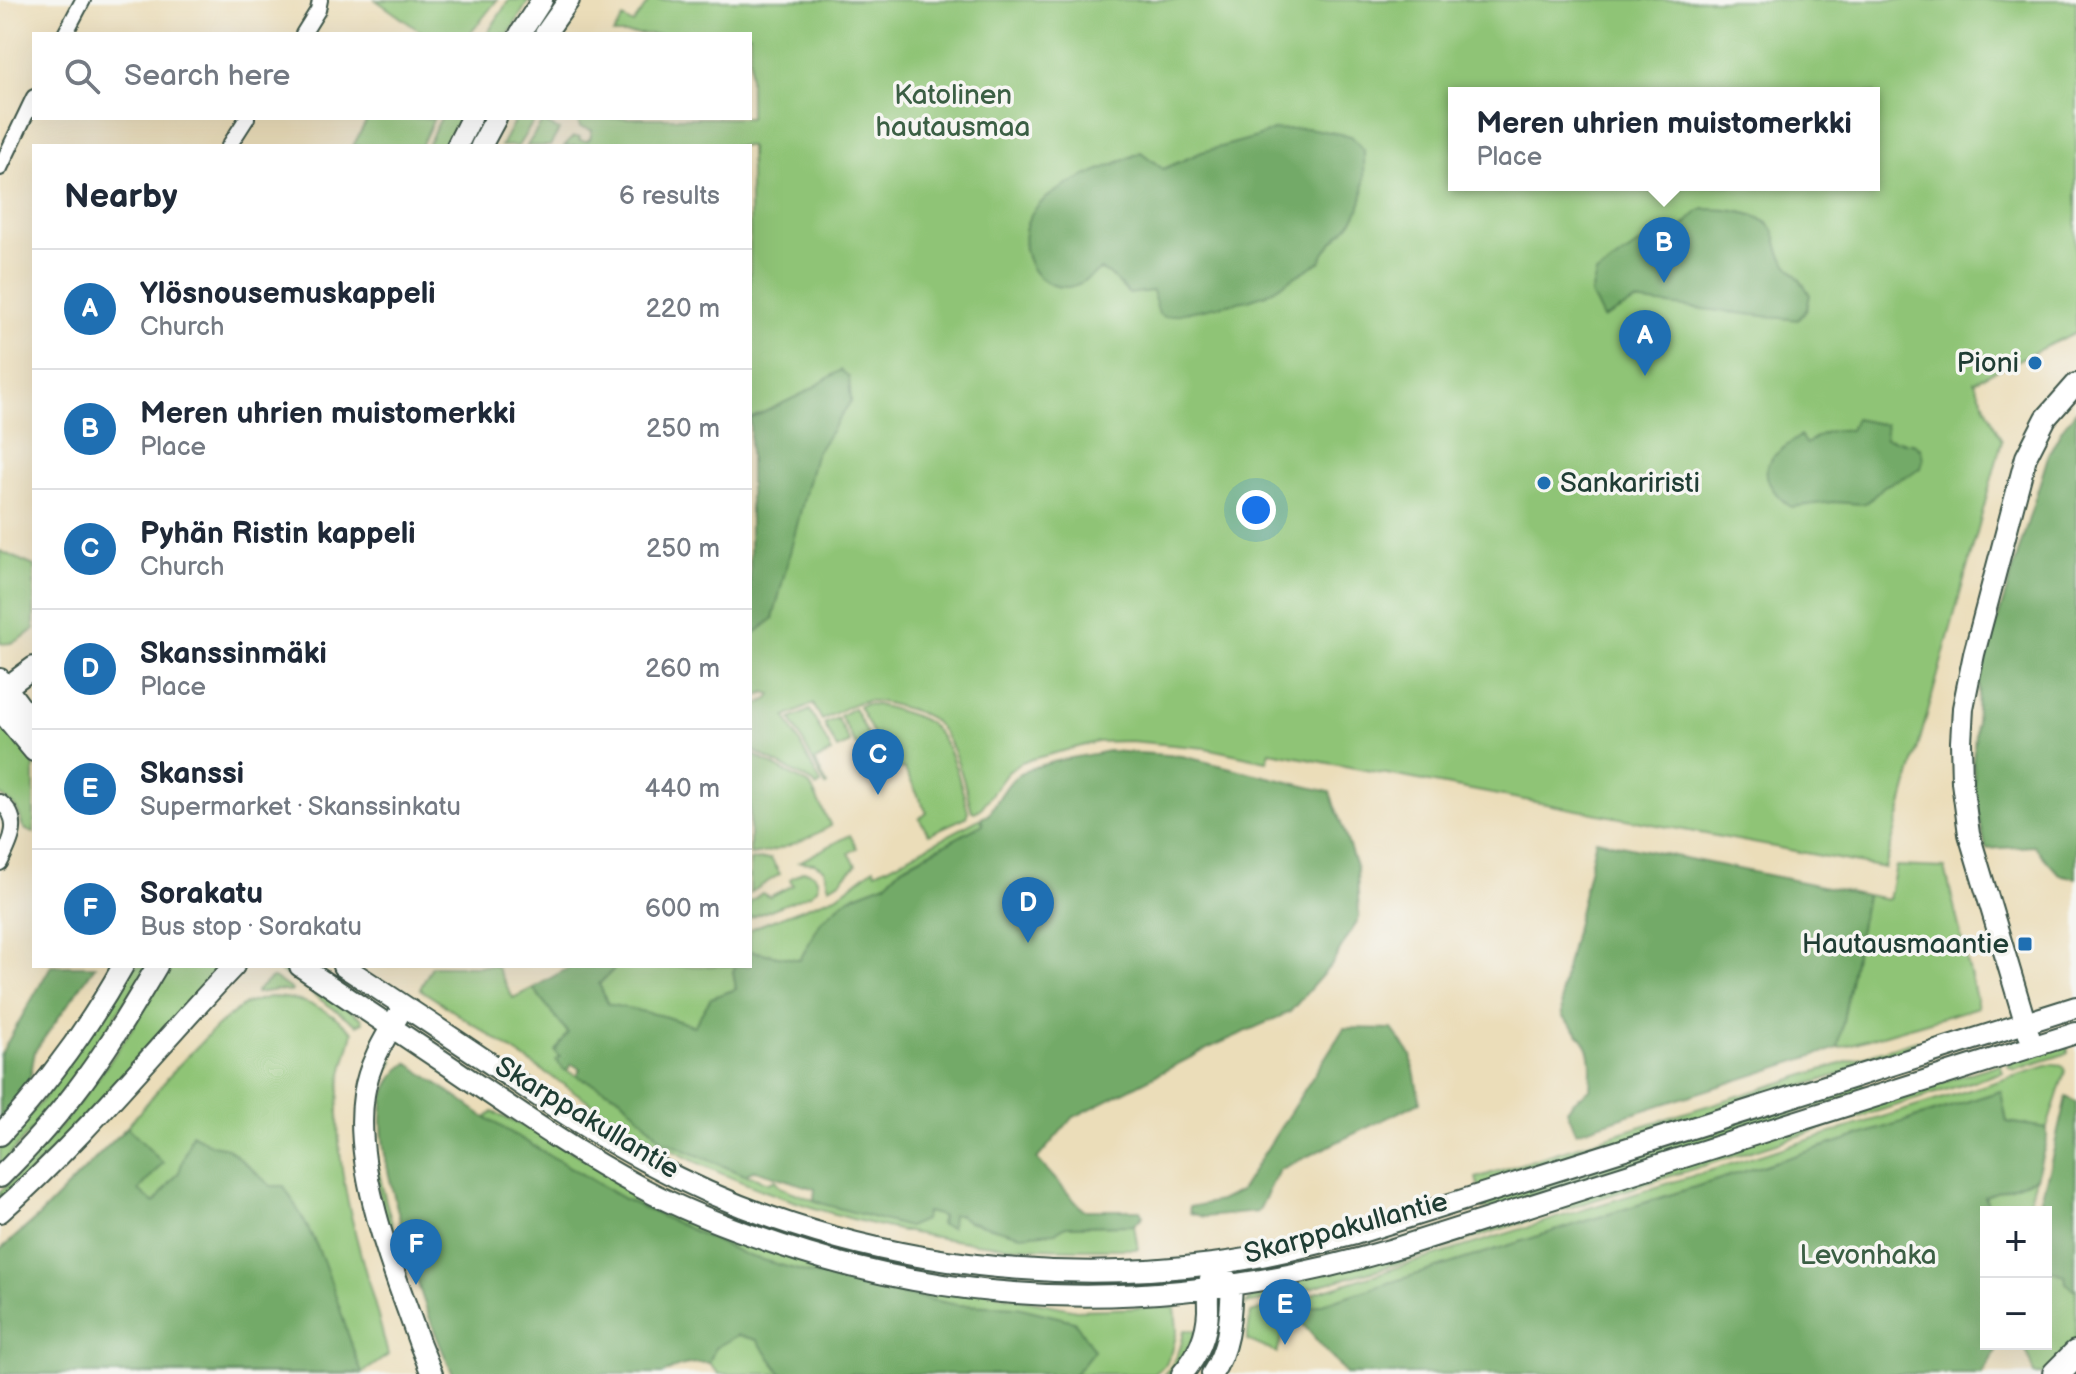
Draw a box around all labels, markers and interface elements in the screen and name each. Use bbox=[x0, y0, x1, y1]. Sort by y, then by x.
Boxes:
search box bbox=[32, 32, 752, 120]
icon: search bbox=[60, 54, 104, 98]
text: Search here bbox=[124, 58, 290, 94]
park label: Katolinen hautausmaa bbox=[876, 79, 1030, 144]
popup bbox=[1448, 87, 1880, 191]
text: Meren uhrien muistomerkki bbox=[1476, 106, 1852, 142]
text: Place bbox=[1476, 142, 1542, 173]
text: Nearby bbox=[64, 176, 178, 217]
text: 6 results bbox=[619, 181, 720, 212]
pin: B bbox=[1638, 217, 1690, 283]
text: Ylösnousemuskappeli bbox=[140, 276, 436, 312]
text: A bbox=[82, 294, 98, 325]
text: 220 m bbox=[646, 294, 720, 325]
pin: A bbox=[1619, 310, 1671, 376]
text: Church bbox=[140, 312, 224, 343]
place label: Pioni bbox=[1957, 347, 2019, 380]
marker: Pioni bbox=[2026, 354, 2044, 372]
text: Meren uhrien muistomerkki bbox=[140, 396, 516, 432]
text: B bbox=[81, 414, 99, 445]
text: 250 m bbox=[646, 414, 720, 445]
text: Place bbox=[140, 432, 206, 463]
place label: Sankariristi bbox=[1560, 467, 1700, 500]
marker: Sankariristi bbox=[1535, 474, 1553, 492]
your location bbox=[1236, 490, 1276, 530]
text: Pyhän Ristin kappeli bbox=[140, 516, 416, 552]
text: C bbox=[81, 534, 99, 565]
text: 250 m bbox=[646, 534, 720, 565]
text: Church bbox=[140, 552, 224, 583]
text: Skanssinmäki bbox=[140, 636, 327, 672]
text: D bbox=[81, 654, 99, 685]
text: 260 m bbox=[645, 654, 720, 685]
text: Place bbox=[140, 672, 206, 703]
pin: C bbox=[852, 729, 904, 795]
text: Skanssi bbox=[140, 756, 244, 792]
text: E bbox=[82, 774, 98, 805]
text: 440 m bbox=[644, 774, 720, 805]
text: Supermarket · Skanssinkatu bbox=[140, 792, 461, 823]
text: Sorakatu bbox=[140, 876, 263, 912]
pin: D bbox=[1002, 877, 1054, 943]
text: F bbox=[82, 894, 98, 925]
text: 600 m bbox=[645, 894, 720, 925]
text: Bus stop · Sorakatu bbox=[140, 912, 362, 943]
place label: Hautausmaantie bbox=[1802, 928, 2009, 961]
marker: Hautausmaantie bbox=[2016, 935, 2034, 953]
street label: Skarppakullantie bbox=[489, 1050, 685, 1186]
street label: Skarppakullantie bbox=[1241, 1185, 1451, 1271]
map controls bbox=[1980, 1206, 2052, 1350]
button: + bbox=[1980, 1206, 2052, 1278]
pin: F bbox=[390, 1219, 442, 1285]
park label: Levonhaka bbox=[1800, 1239, 1936, 1272]
button: − bbox=[1980, 1278, 2052, 1350]
pin: E bbox=[1259, 1279, 1311, 1345]

